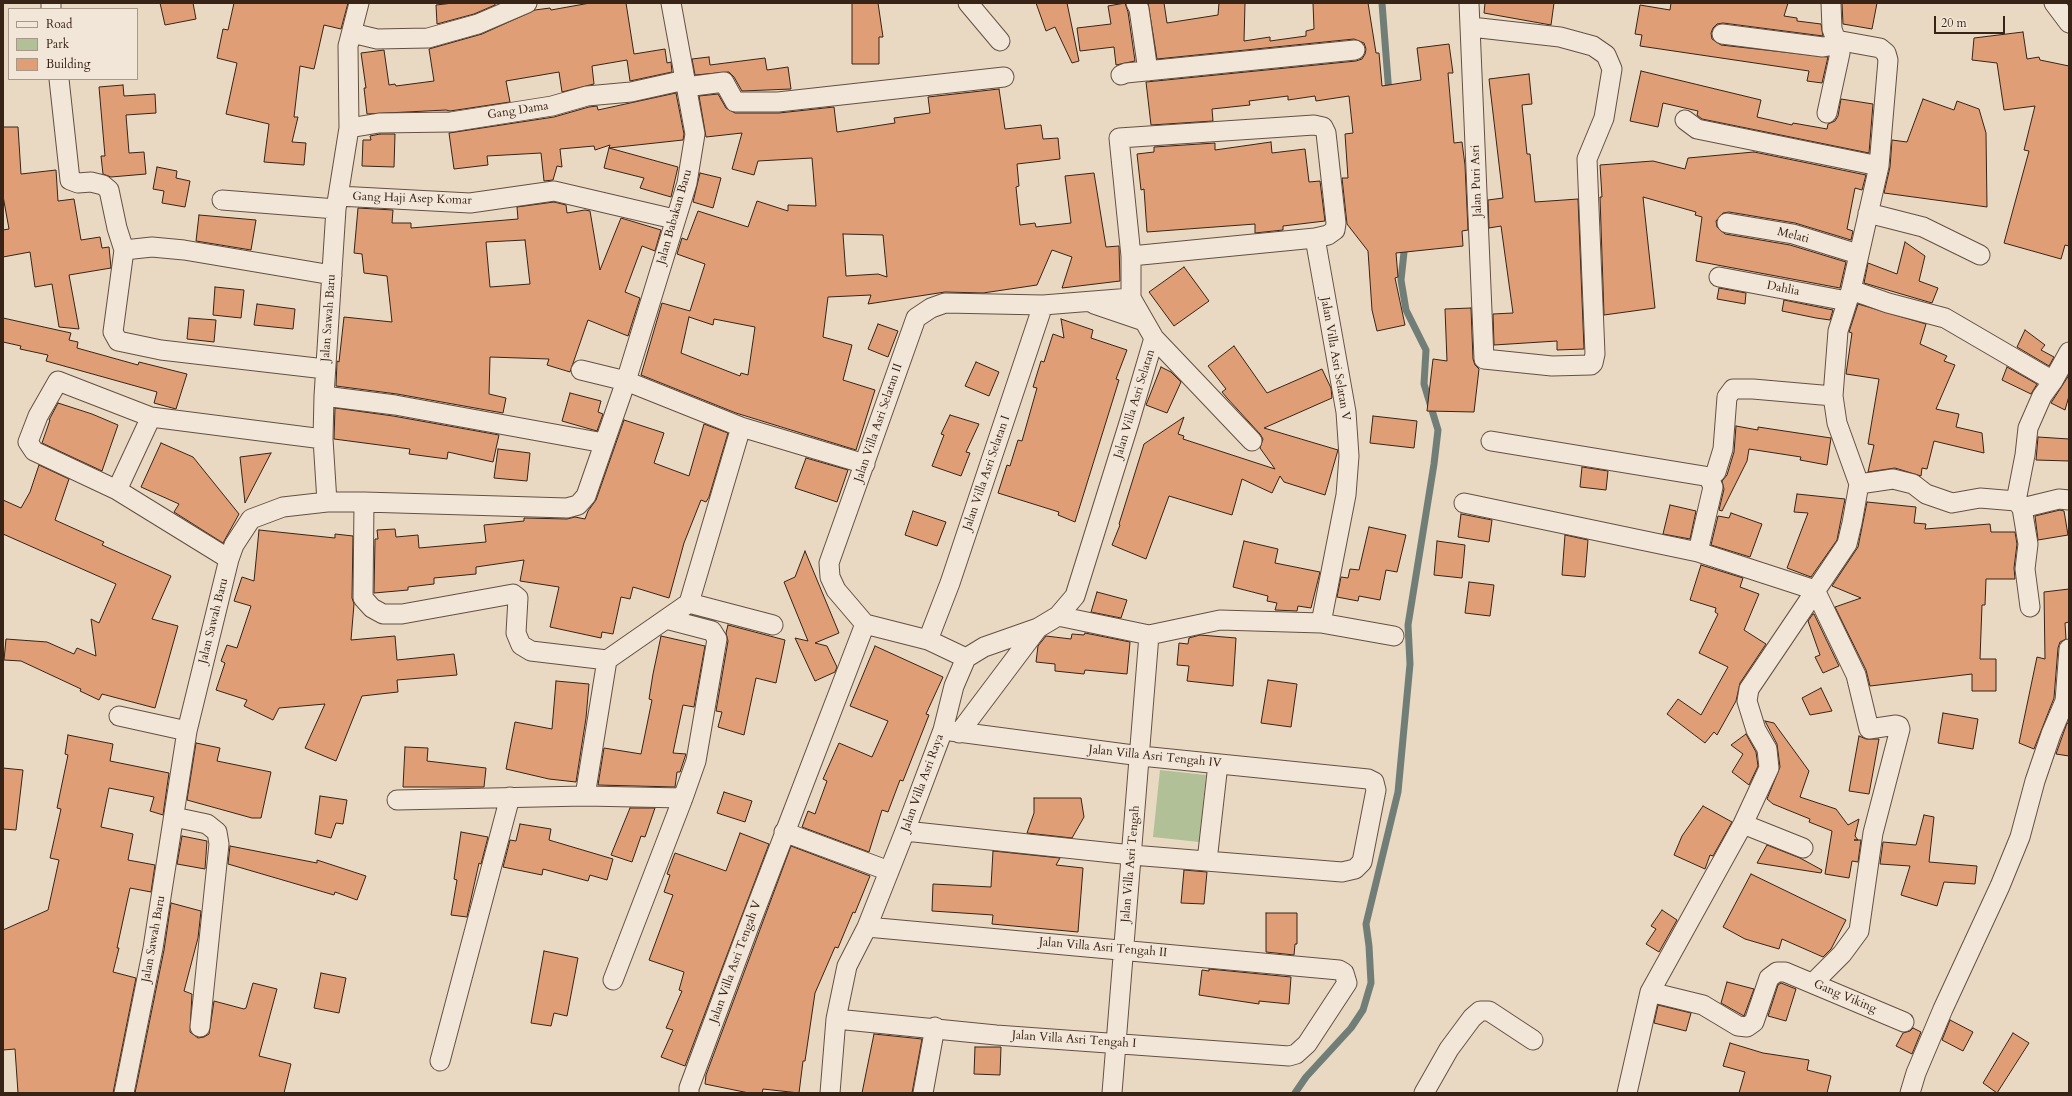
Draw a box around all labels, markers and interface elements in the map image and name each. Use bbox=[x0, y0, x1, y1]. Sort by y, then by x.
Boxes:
legend bbox=[8, 8, 138, 80]
scale bar bbox=[1936, 8, 2007, 34]
text: 20 m bbox=[1941, 15, 1967, 31]
text: Road bbox=[46, 16, 72, 32]
text: Park bbox=[46, 36, 69, 52]
text: Building bbox=[46, 56, 90, 72]
street label: Gang Dama bbox=[486, 99, 550, 123]
street label: Jalan Puri Asri bbox=[1469, 145, 1485, 217]
street label: Jalan Babakan Baru bbox=[655, 168, 695, 266]
street label: Gang Haji Asep Komar bbox=[352, 190, 472, 208]
street label: Melati bbox=[1776, 225, 1810, 247]
street label: Jalan Sawah Baru bbox=[319, 274, 339, 362]
street label: Dahlia bbox=[1765, 279, 1801, 299]
street label: Jalan Villa Asri Selatan V bbox=[1317, 296, 1353, 422]
street label: Jalan Villa Asri Selatan bbox=[1112, 348, 1158, 460]
street label: Jalan Villa Asri Selatan II bbox=[852, 362, 906, 484]
street label: Jalan Villa Asri Selatan I bbox=[961, 414, 1013, 532]
street label: Jalan Sawah Baru bbox=[196, 577, 232, 665]
street label: Jalan Villa Asri Raya bbox=[899, 732, 947, 834]
street label: Jalan Villa Asri Tengah IV bbox=[1088, 743, 1222, 771]
street label: Jalan Villa Asri Tengah bbox=[1119, 805, 1143, 923]
street label: Jalan Sawah Baru bbox=[139, 895, 169, 983]
street label: Jalan Villa Asri Tengah V bbox=[707, 899, 765, 1025]
street label: Jalan Villa Asri Tengah II bbox=[1038, 935, 1168, 961]
street label: Gang Viking bbox=[1811, 977, 1879, 1017]
street label: Jalan Villa Asri Tengah I bbox=[1011, 1028, 1137, 1052]

